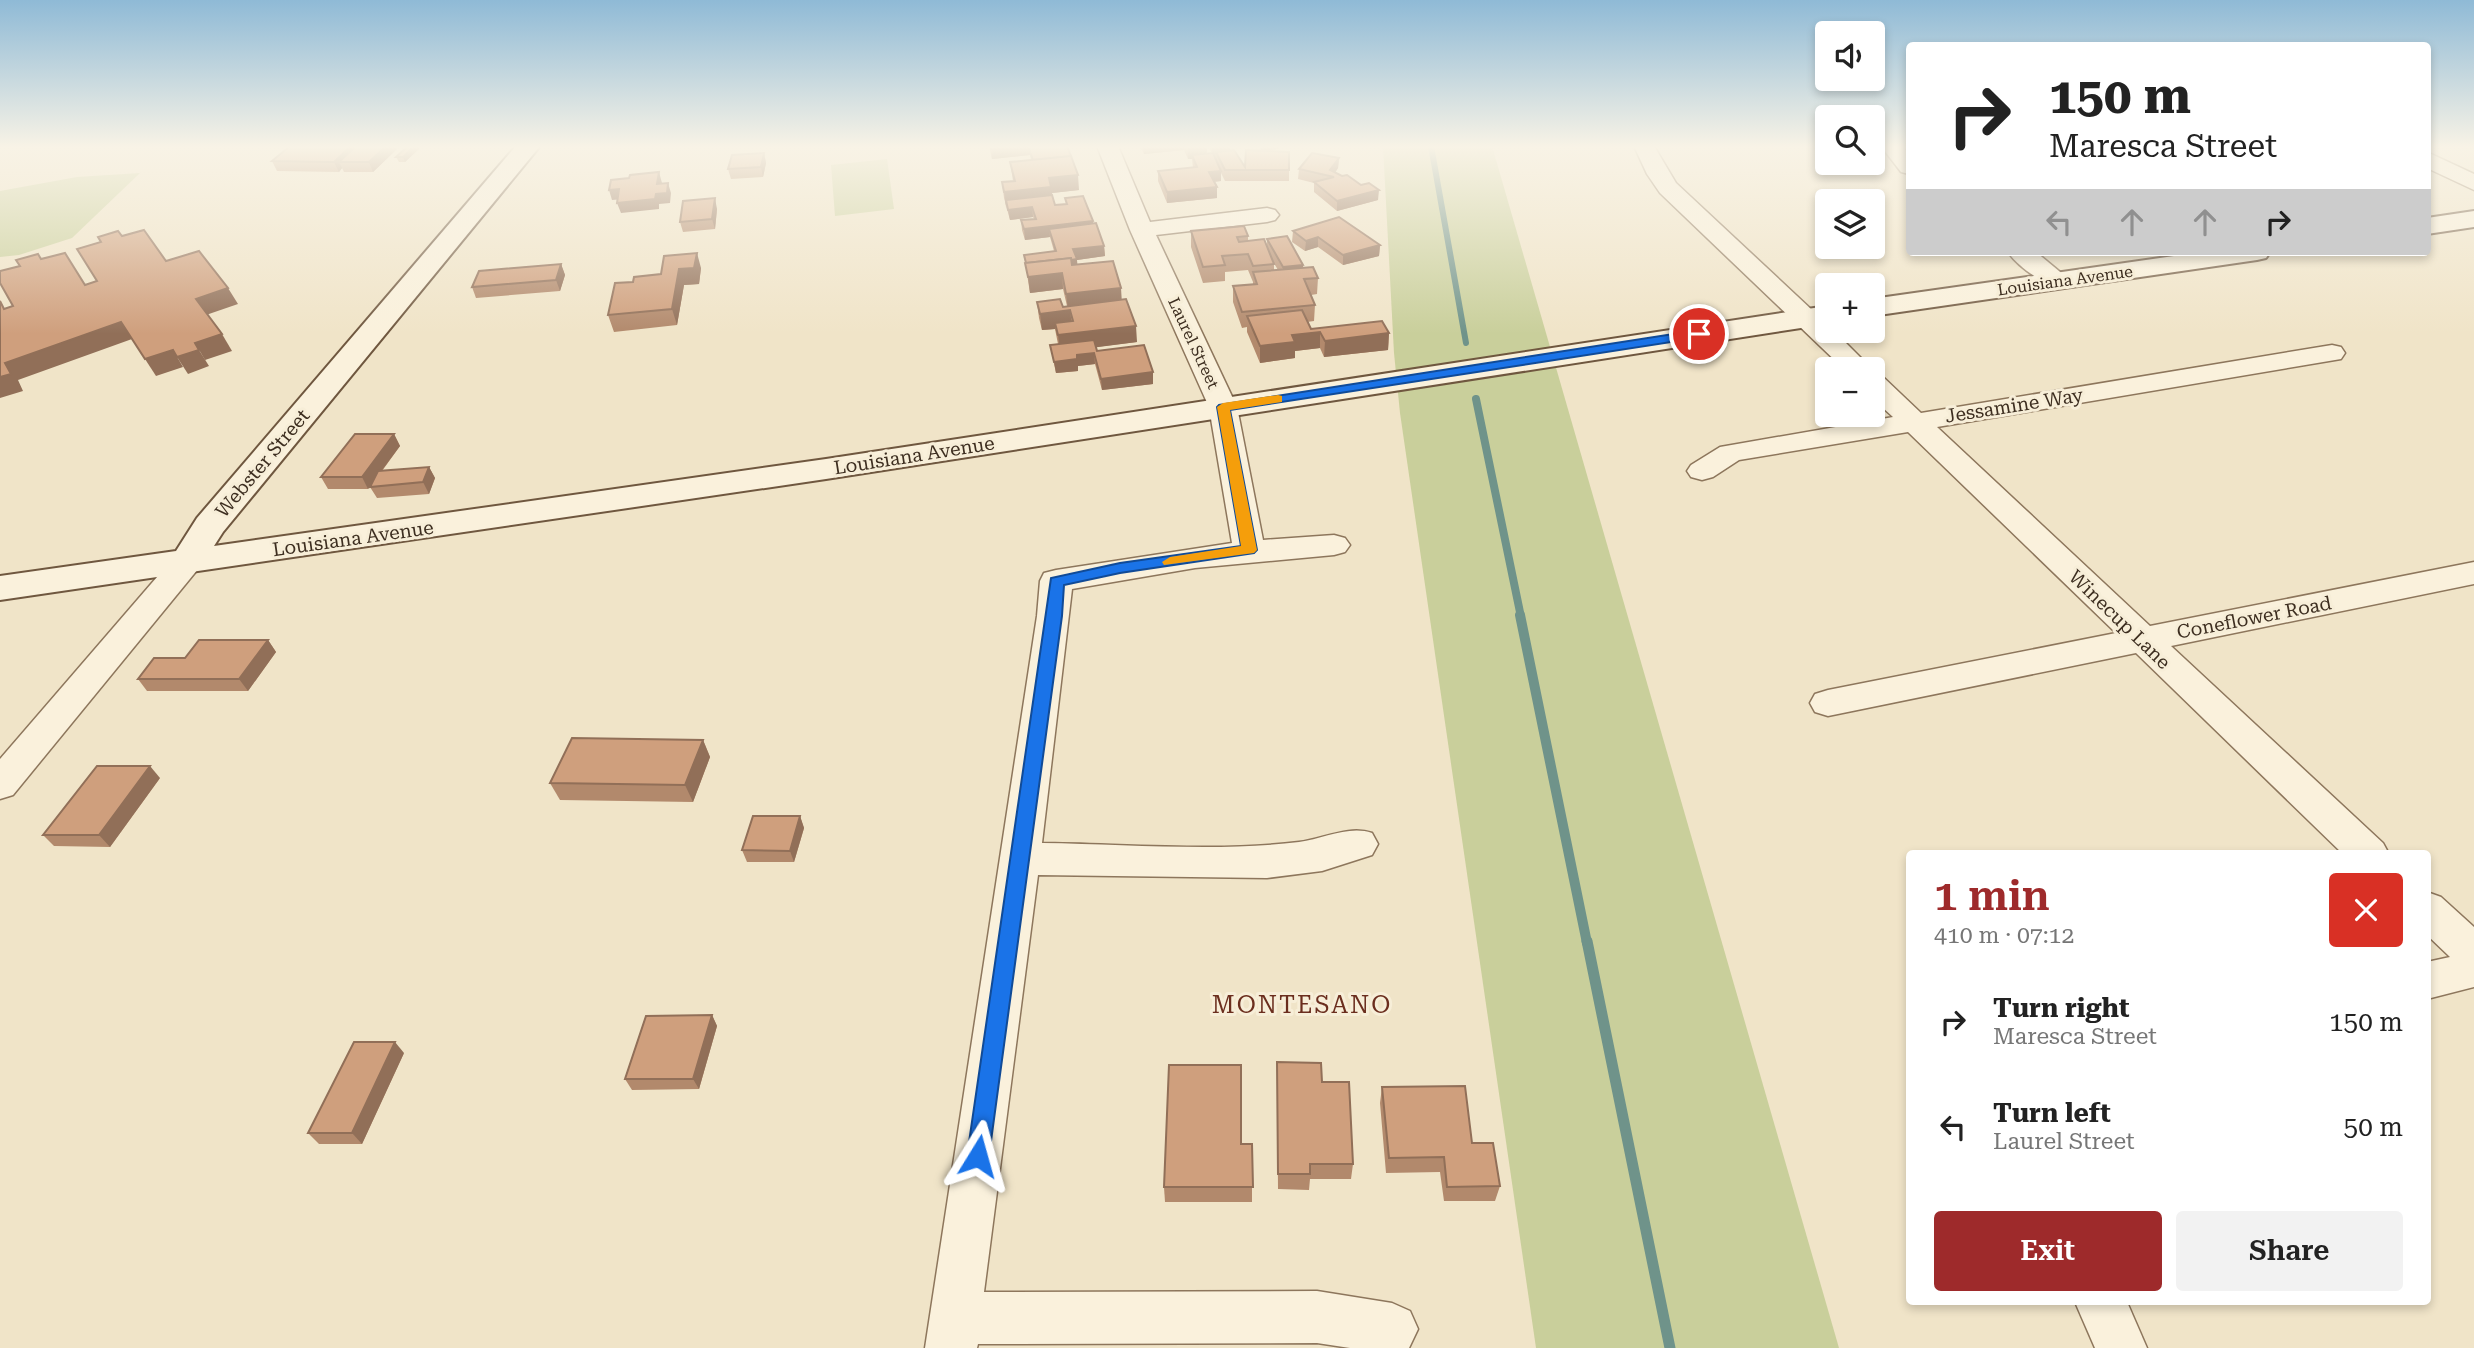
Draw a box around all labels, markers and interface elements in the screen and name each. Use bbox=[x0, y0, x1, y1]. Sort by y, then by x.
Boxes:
map controls bbox=[1815, 21, 1885, 427]
button: sound bbox=[1815, 21, 1885, 91]
text: 150 m bbox=[2049, 68, 2191, 125]
icon: right bbox=[1934, 70, 2025, 161]
button: search bbox=[1815, 105, 1885, 175]
text: Maresca Street bbox=[2049, 127, 2277, 165]
button: layers bbox=[1815, 189, 1885, 259]
icon: left bbox=[2040, 203, 2078, 241]
icon: ahead bbox=[2113, 203, 2151, 241]
icon: ahead bbox=[2186, 203, 2224, 241]
icon: right bbox=[2259, 203, 2297, 241]
street label: Louisiana Avenue bbox=[1996, 262, 2134, 299]
button: + bbox=[1815, 273, 1885, 343]
street label: Laurel Street bbox=[1164, 295, 1223, 392]
pin bbox=[1669, 304, 1729, 364]
icon: arrive bbox=[1680, 315, 1718, 353]
button: − bbox=[1815, 357, 1885, 427]
street label: Jessamine Way bbox=[1943, 383, 2086, 428]
street label: Webster Street bbox=[210, 404, 314, 522]
street label: Louisiana Avenue bbox=[832, 431, 996, 480]
street label: Louisiana Avenue bbox=[271, 516, 435, 561]
street label: Winecup Lane bbox=[2064, 565, 2175, 674]
street label: Coneflower Road bbox=[2175, 591, 2333, 644]
text: 1 min bbox=[1934, 871, 2050, 920]
button: close bbox=[2329, 873, 2403, 947]
text: 410 m · 07:12 bbox=[1934, 922, 2074, 949]
district label: MONTESANO bbox=[1212, 991, 1392, 1019]
text: Turn right bbox=[1993, 993, 2129, 1023]
icon: right bbox=[1934, 1003, 1972, 1041]
text: 150 m bbox=[2329, 1007, 2403, 1037]
text: Maresca Street bbox=[1993, 1023, 2157, 1050]
text: Turn left bbox=[1993, 1098, 2111, 1128]
icon: left bbox=[1934, 1108, 1972, 1146]
text: 50 m bbox=[2344, 1112, 2403, 1142]
position arrow bbox=[941, 1119, 1015, 1193]
text: Laurel Street bbox=[1993, 1128, 2135, 1155]
button: Exit bbox=[1934, 1211, 2162, 1291]
button: Share bbox=[2176, 1211, 2403, 1291]

